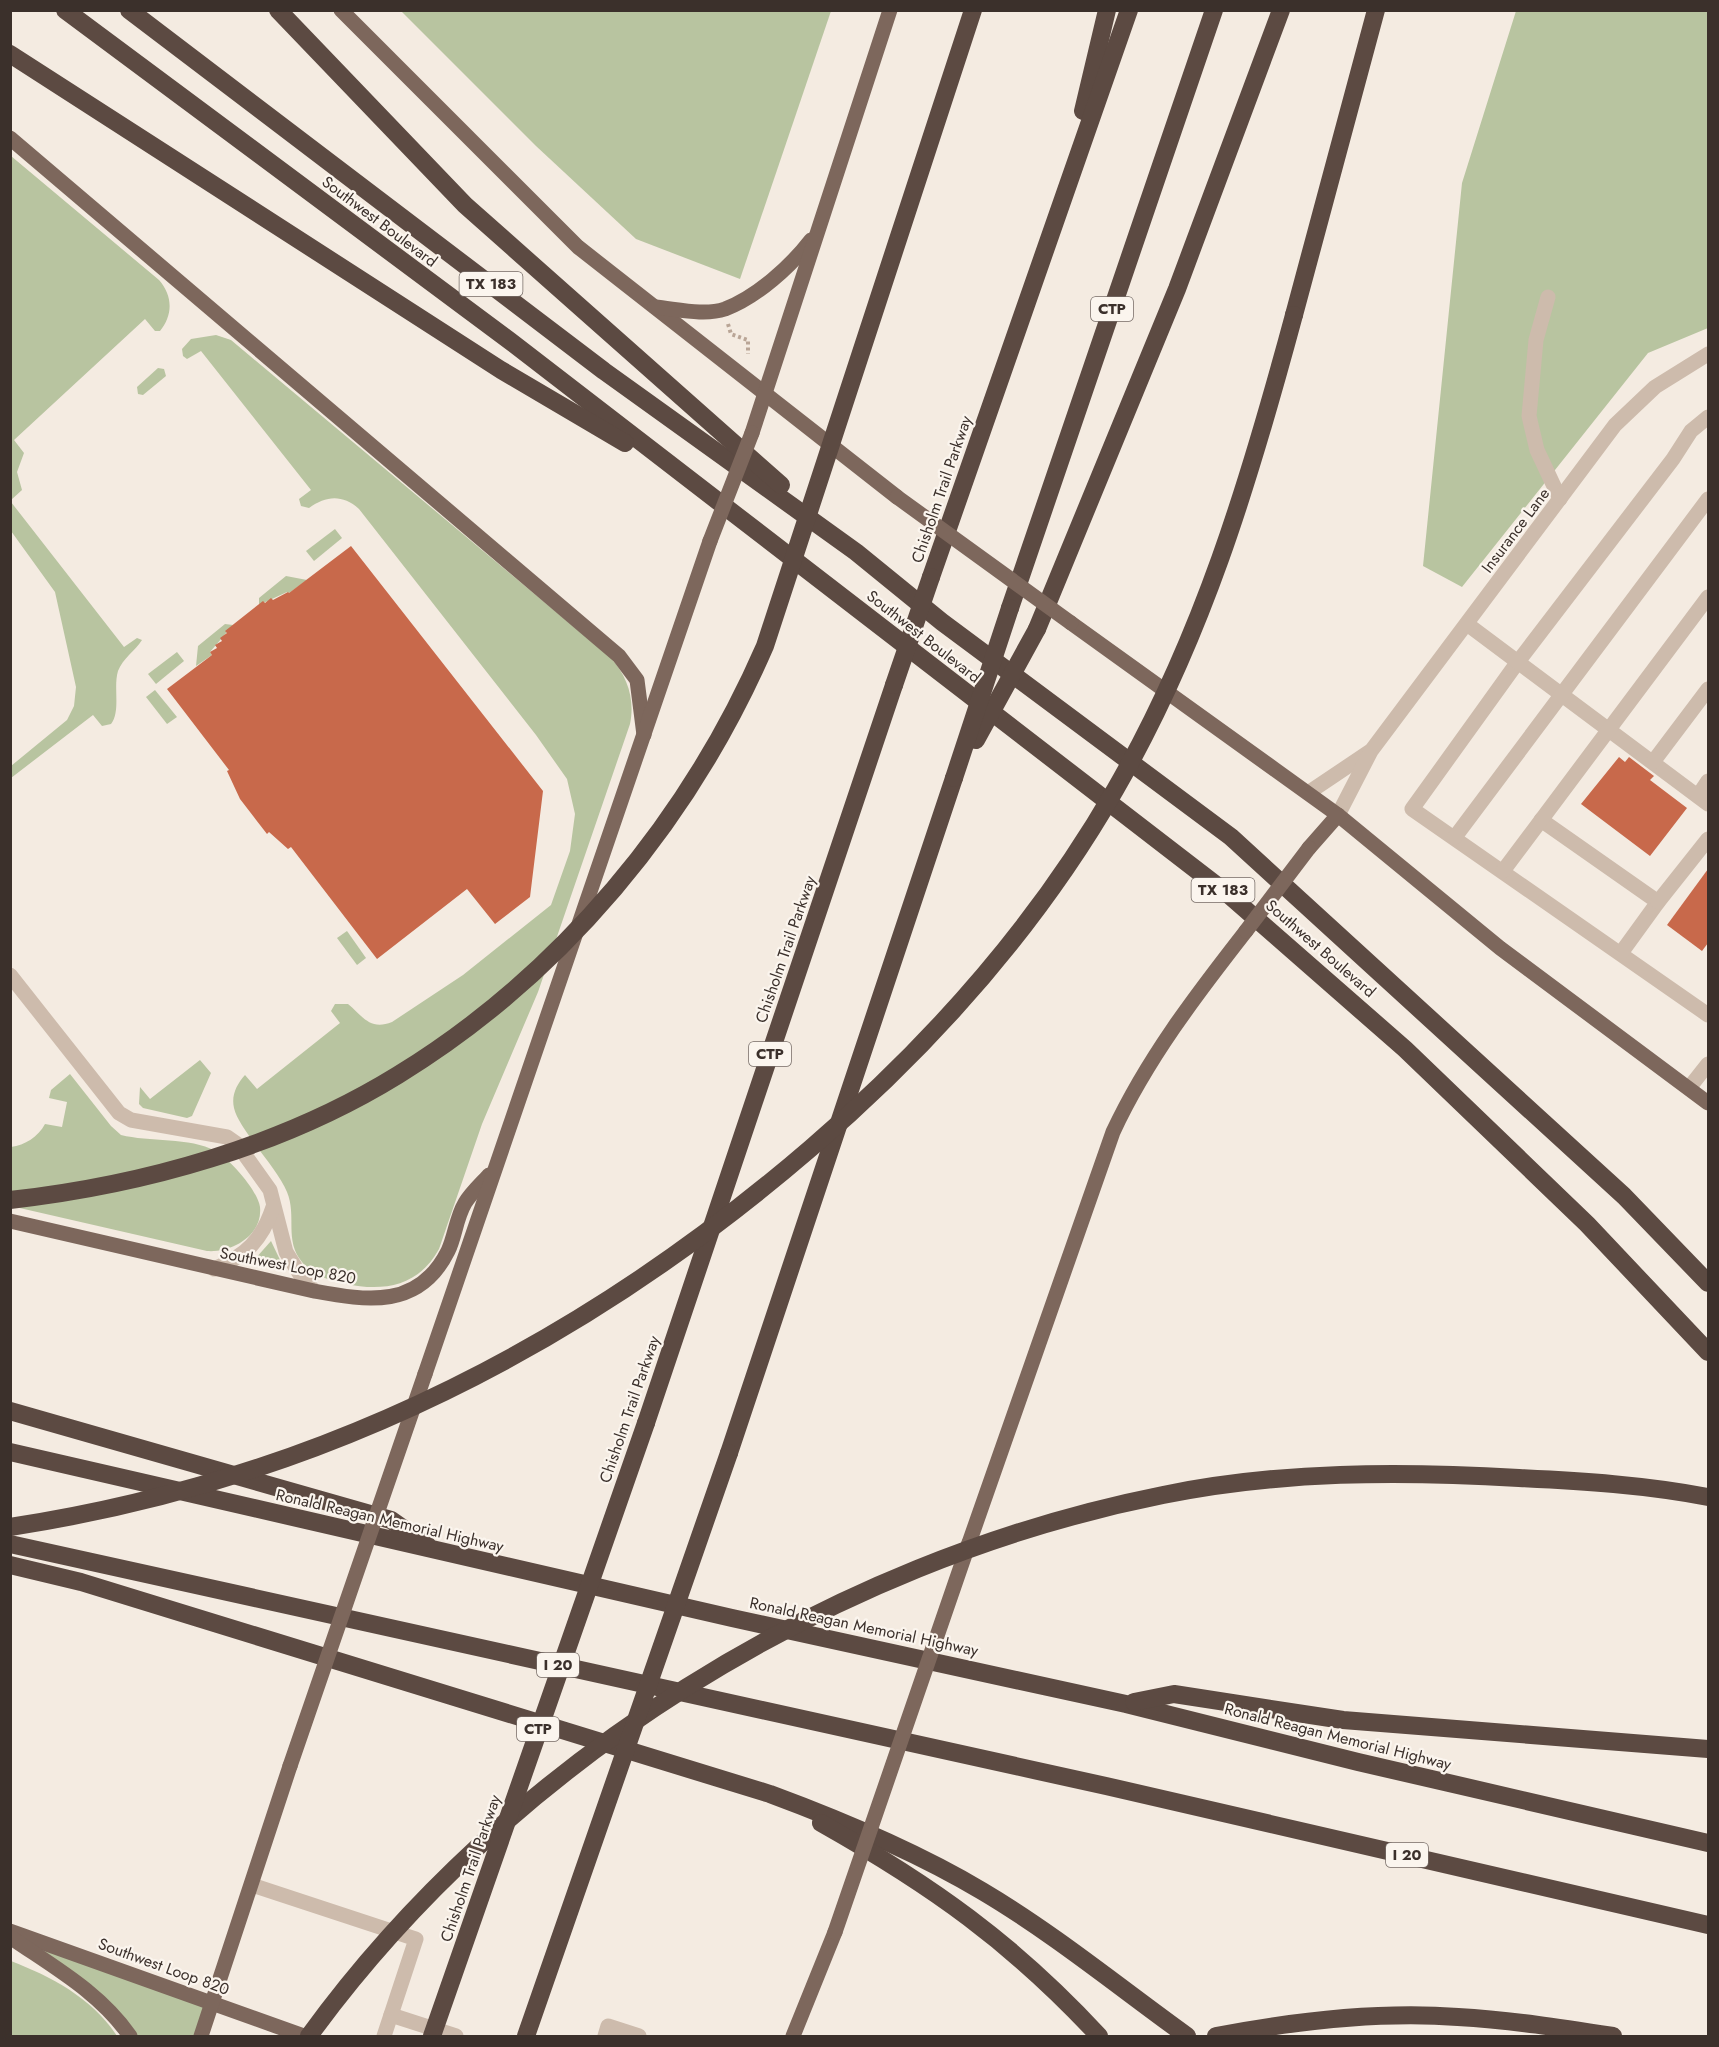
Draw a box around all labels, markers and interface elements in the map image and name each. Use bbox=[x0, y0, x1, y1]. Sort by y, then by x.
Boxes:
street label: Southwest Boulevard bbox=[317, 170, 442, 272]
road number: TX 183 bbox=[460, 272, 522, 296]
road number: CTP bbox=[1091, 297, 1133, 321]
street label: Chisholm Trail Parkway bbox=[905, 412, 978, 566]
street label: Insurance Lane bbox=[1476, 483, 1555, 578]
street label: Southwest Boulevard bbox=[862, 585, 986, 688]
street label: Chisholm Trail Parkway bbox=[749, 872, 822, 1026]
road number: TX 183 bbox=[1192, 878, 1254, 902]
street label: Southwest Boulevard bbox=[1261, 894, 1381, 1003]
road number: CTP bbox=[749, 1042, 791, 1066]
street label: Southwest Loop 820 bbox=[218, 1241, 358, 1290]
street label: Chisholm Trail Parkway bbox=[593, 1332, 666, 1486]
street label: Ronald Reagan Memorial Highway bbox=[274, 1483, 507, 1558]
street label: Ronald Reagan Memorial Highway bbox=[747, 1591, 981, 1662]
road number: I 20 bbox=[537, 1653, 579, 1677]
street label: Ronald Reagan Memorial Highway bbox=[1222, 1697, 1455, 1776]
road number: CTP bbox=[517, 1717, 559, 1741]
street label: Chisholm Trail Parkway bbox=[434, 1791, 507, 1945]
road number: I 20 bbox=[1386, 1843, 1428, 1867]
street label: Southwest Loop 820 bbox=[95, 1932, 233, 2001]

